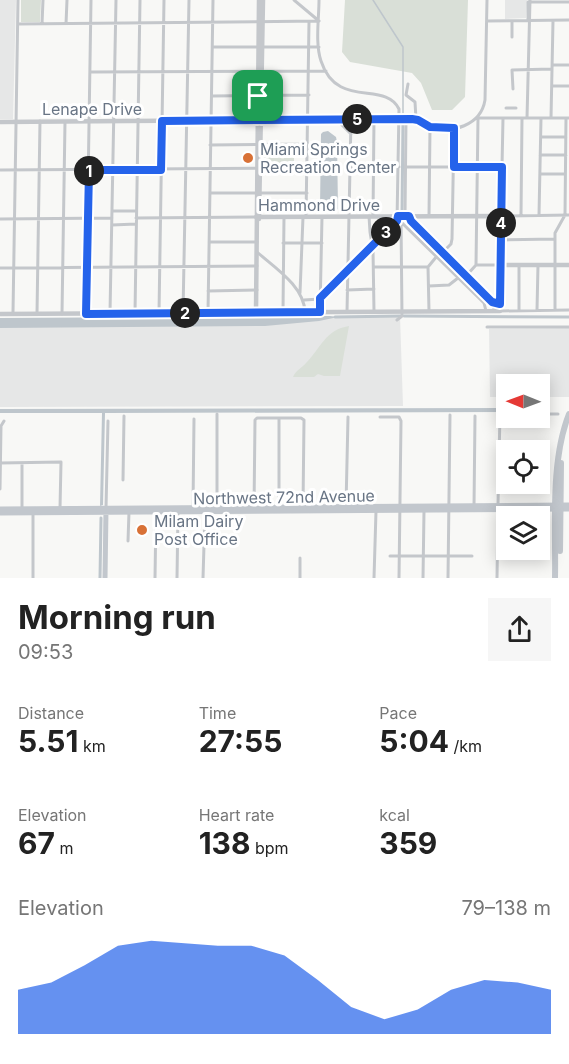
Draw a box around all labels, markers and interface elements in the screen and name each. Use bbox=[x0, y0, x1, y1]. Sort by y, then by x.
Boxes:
pin bbox=[232, 70, 283, 121]
icon: arrive bbox=[241, 79, 274, 112]
street label: Lenape Drive bbox=[42, 99, 142, 119]
pin: 5 bbox=[342, 104, 372, 134]
text: 5 bbox=[352, 109, 362, 129]
place label: Miami Springs Recreation Center bbox=[260, 139, 396, 177]
marker: Miami Springs Recreation Center bbox=[241, 151, 255, 165]
pin: 1 bbox=[74, 156, 104, 186]
text: 1 bbox=[86, 161, 92, 181]
street label: Hammond Drive bbox=[258, 195, 380, 215]
pin: 4 bbox=[486, 208, 516, 238]
text: 4 bbox=[496, 213, 506, 233]
pin: 3 bbox=[371, 217, 401, 247]
text: 3 bbox=[381, 222, 391, 242]
pin: 2 bbox=[170, 298, 200, 328]
text: 2 bbox=[180, 303, 190, 323]
north arrow bbox=[496, 374, 550, 428]
map controls bbox=[496, 374, 550, 560]
button: locate bbox=[496, 440, 550, 494]
street label: Northwest 72nd Avenue bbox=[193, 485, 375, 509]
button: layers bbox=[496, 506, 550, 560]
place label: Milam Dairy Post Office bbox=[154, 511, 243, 549]
marker: Milam Dairy Post Office bbox=[135, 523, 149, 537]
text: Morning run bbox=[18, 597, 216, 637]
button: share bbox=[488, 598, 551, 661]
text: 09:53 bbox=[18, 640, 73, 664]
text: Distance bbox=[18, 703, 84, 723]
text: Time bbox=[199, 703, 236, 723]
text: Pace bbox=[379, 703, 417, 723]
text: 5.51 bbox=[18, 723, 78, 759]
text: 27:55 bbox=[199, 723, 282, 759]
text: 5:04 bbox=[379, 723, 449, 759]
text: km bbox=[78, 736, 106, 756]
text: /km bbox=[449, 736, 482, 756]
text: Elevation bbox=[18, 805, 87, 825]
text: Heart rate bbox=[199, 805, 274, 825]
text: kcal bbox=[379, 805, 410, 825]
text: 67 bbox=[18, 825, 55, 861]
text: 138 bbox=[199, 825, 250, 861]
text: 359 bbox=[379, 825, 437, 861]
text: m bbox=[55, 838, 73, 858]
text: bpm bbox=[250, 838, 289, 858]
text: Elevation bbox=[18, 896, 104, 920]
text: 79–138 m bbox=[461, 896, 551, 920]

